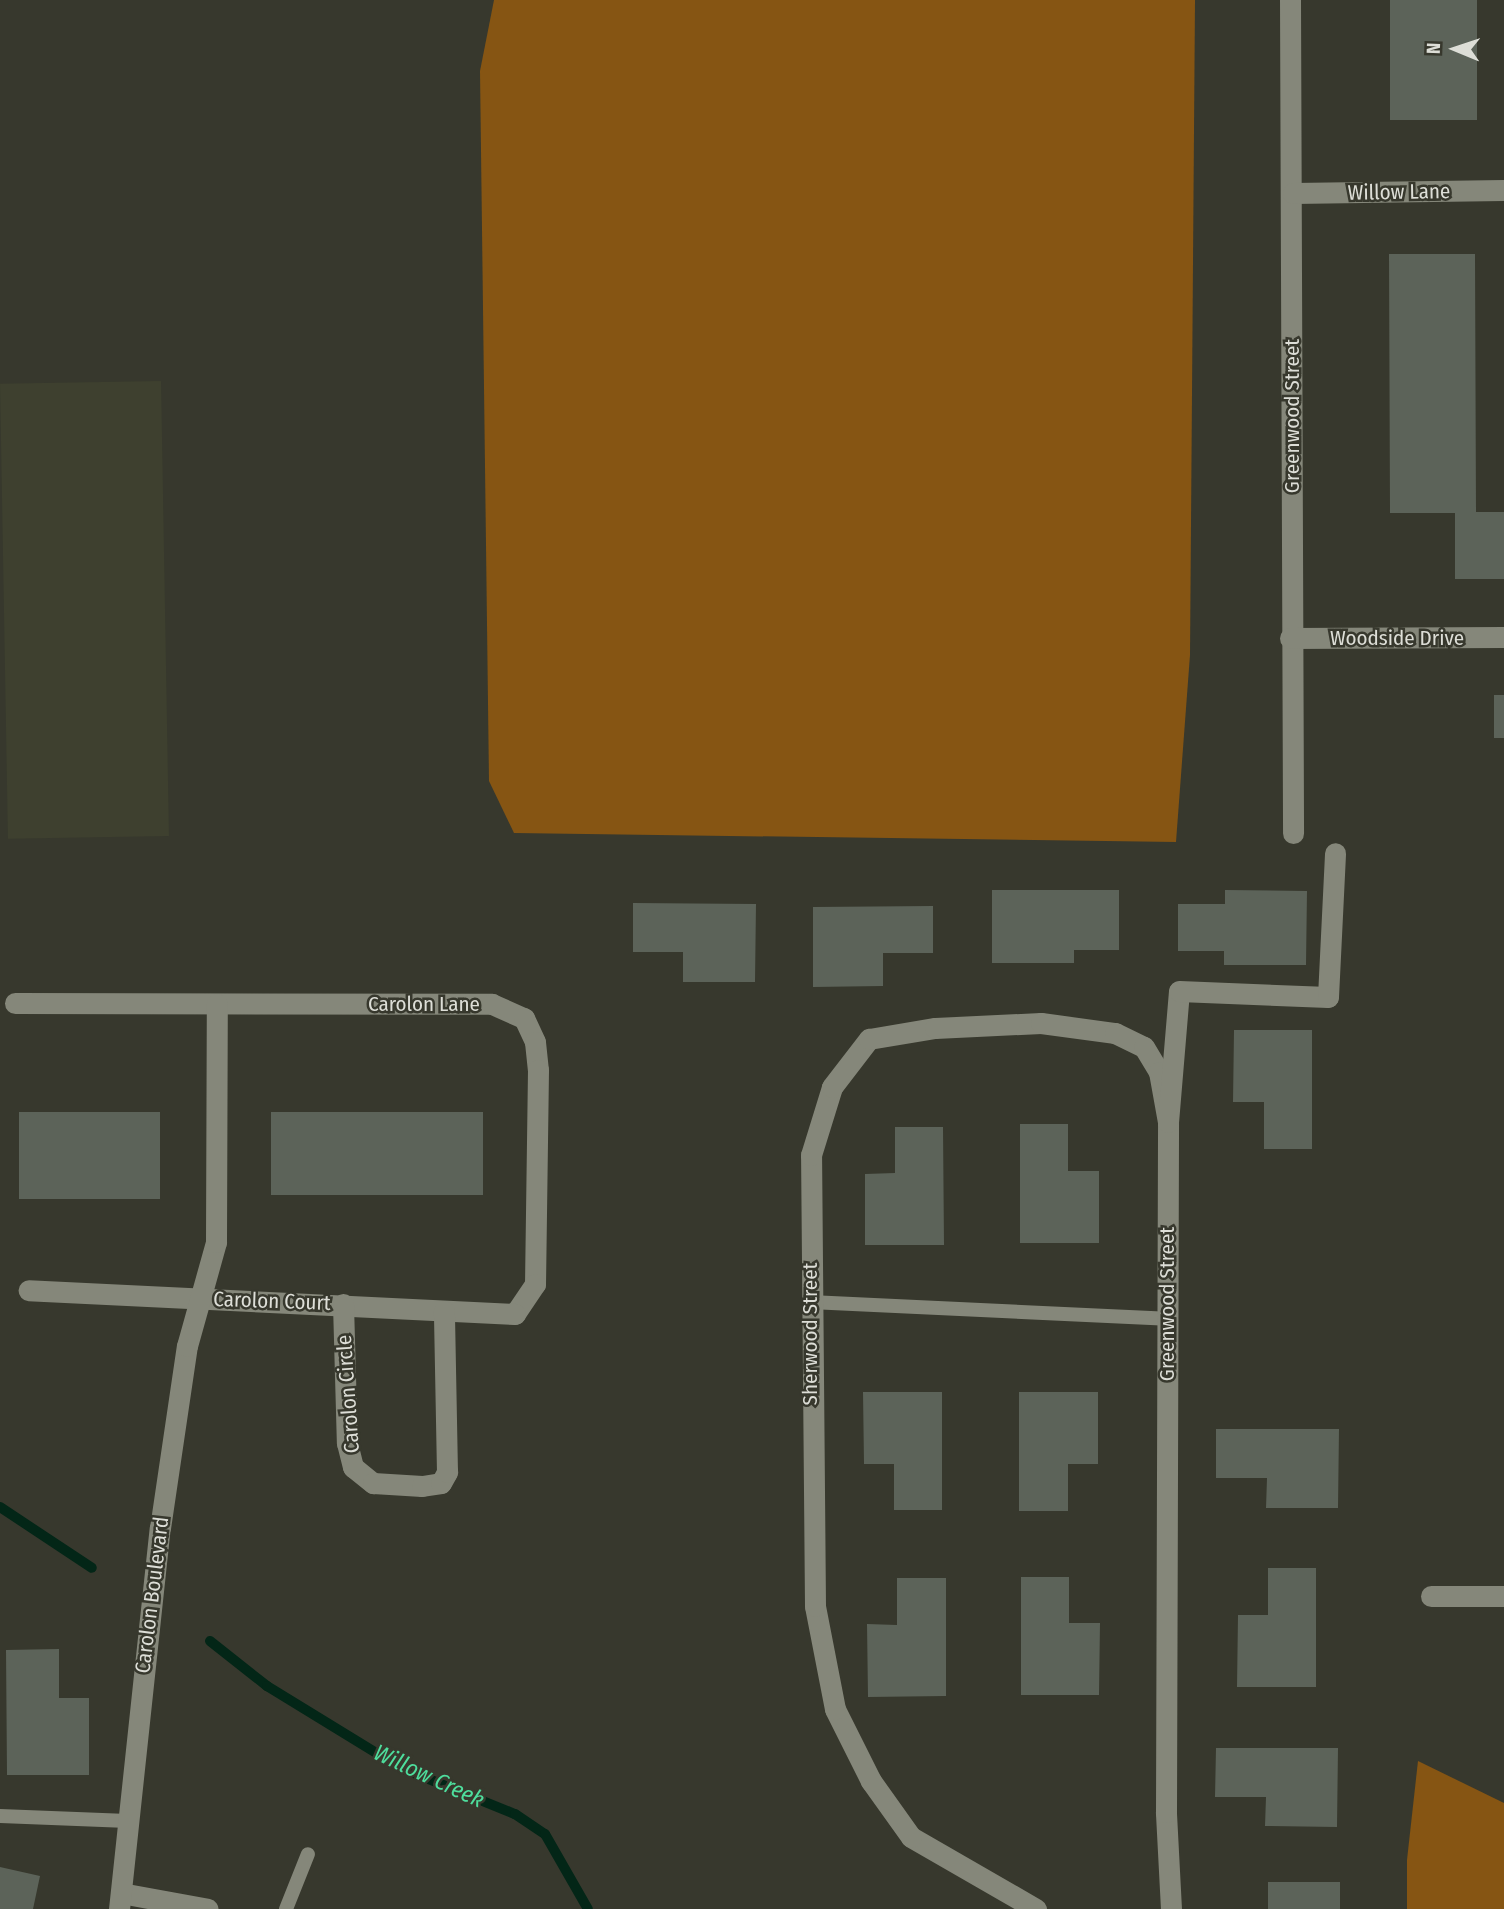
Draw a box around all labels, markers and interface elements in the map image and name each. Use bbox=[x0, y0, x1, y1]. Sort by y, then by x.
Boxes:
north arrow bbox=[1420, 14, 1490, 84]
text: N bbox=[1422, 42, 1445, 54]
street label: Willow Lane bbox=[1347, 179, 1451, 205]
street label: Greenwood Street bbox=[1279, 339, 1305, 493]
street label: Woodside Drive bbox=[1330, 625, 1464, 651]
street label: Carolon Lane bbox=[368, 991, 480, 1017]
street label: Greenwood Street bbox=[1154, 1227, 1180, 1381]
street label: Sherwood Street bbox=[797, 1263, 823, 1405]
street label: Carolon Court bbox=[213, 1286, 331, 1316]
street label: Carolon Circle bbox=[331, 1334, 365, 1454]
street label: Carolon Boulevard bbox=[130, 1515, 174, 1675]
water label: Willow Creek bbox=[369, 1738, 489, 1814]

